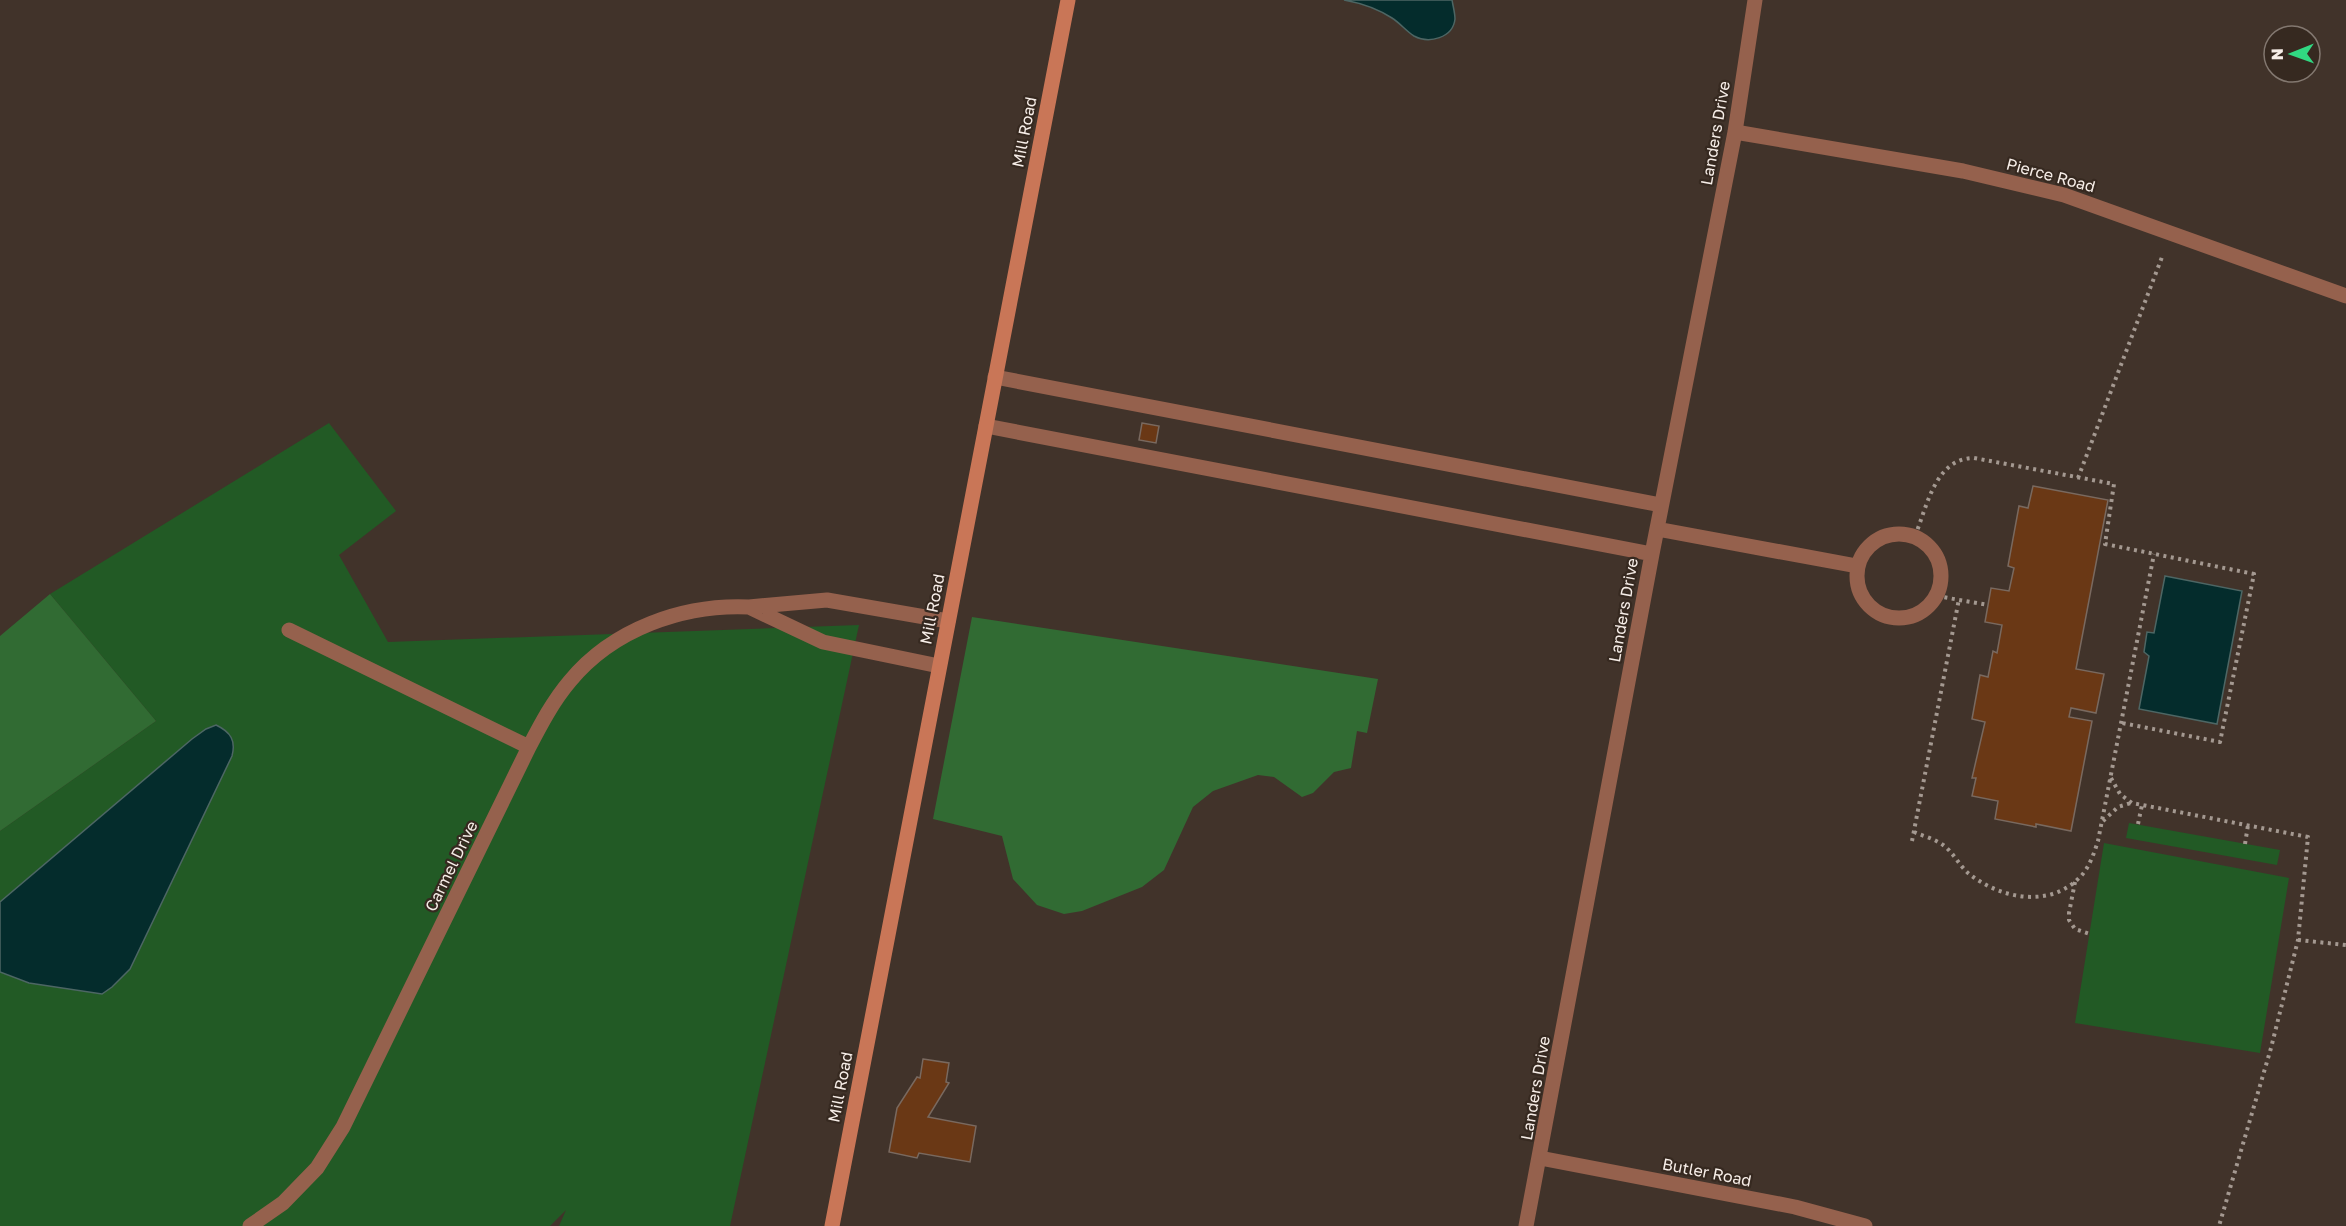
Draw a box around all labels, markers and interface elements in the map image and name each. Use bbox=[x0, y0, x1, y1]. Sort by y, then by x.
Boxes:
north arrow bbox=[2262, 24, 2322, 84]
text: N bbox=[2267, 48, 2287, 61]
street label: Landers Drive bbox=[1696, 79, 1734, 187]
street label: Mill Road bbox=[1007, 95, 1041, 169]
street label: Pierce Road bbox=[2004, 154, 2098, 196]
street label: Landers Drive bbox=[1604, 556, 1642, 664]
street label: Mill Road bbox=[915, 572, 949, 646]
street label: Carmel Drive bbox=[420, 817, 482, 915]
street label: Landers Drive bbox=[1516, 1034, 1554, 1142]
street label: Mill Road bbox=[823, 1050, 857, 1124]
street label: Butler Road bbox=[1661, 1154, 1753, 1190]

